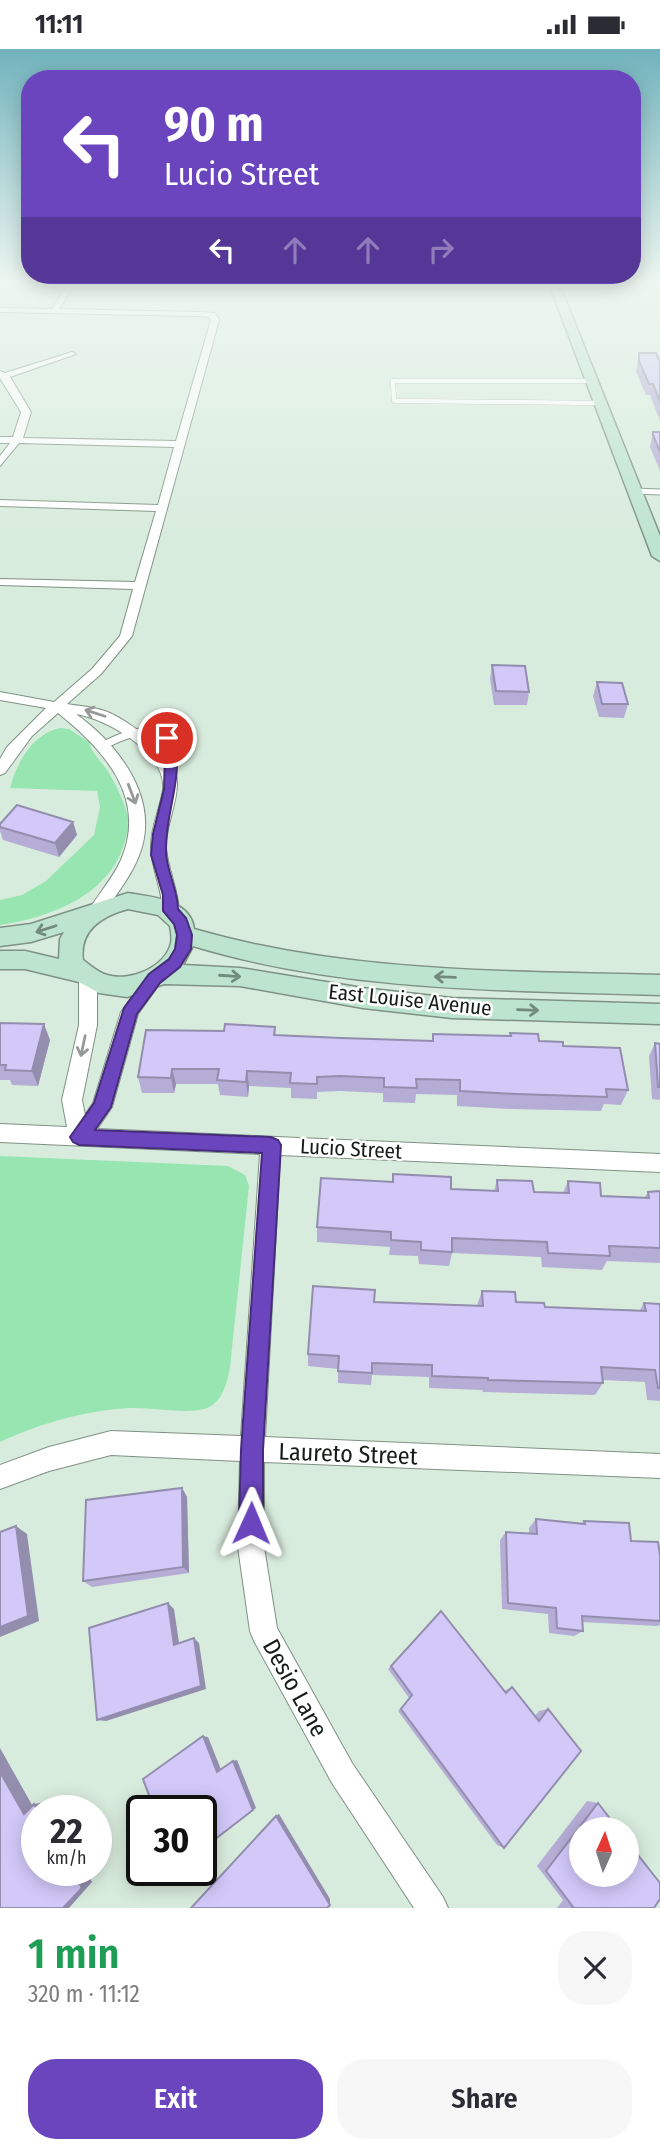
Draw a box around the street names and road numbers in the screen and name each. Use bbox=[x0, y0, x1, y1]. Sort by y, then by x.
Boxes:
street label: East Louise Avenue bbox=[327, 978, 493, 1022]
street label: Lucio Street bbox=[299, 1133, 403, 1165]
street label: Laureto Street bbox=[278, 1438, 418, 1470]
street label: Desio Lane bbox=[257, 1634, 333, 1742]

